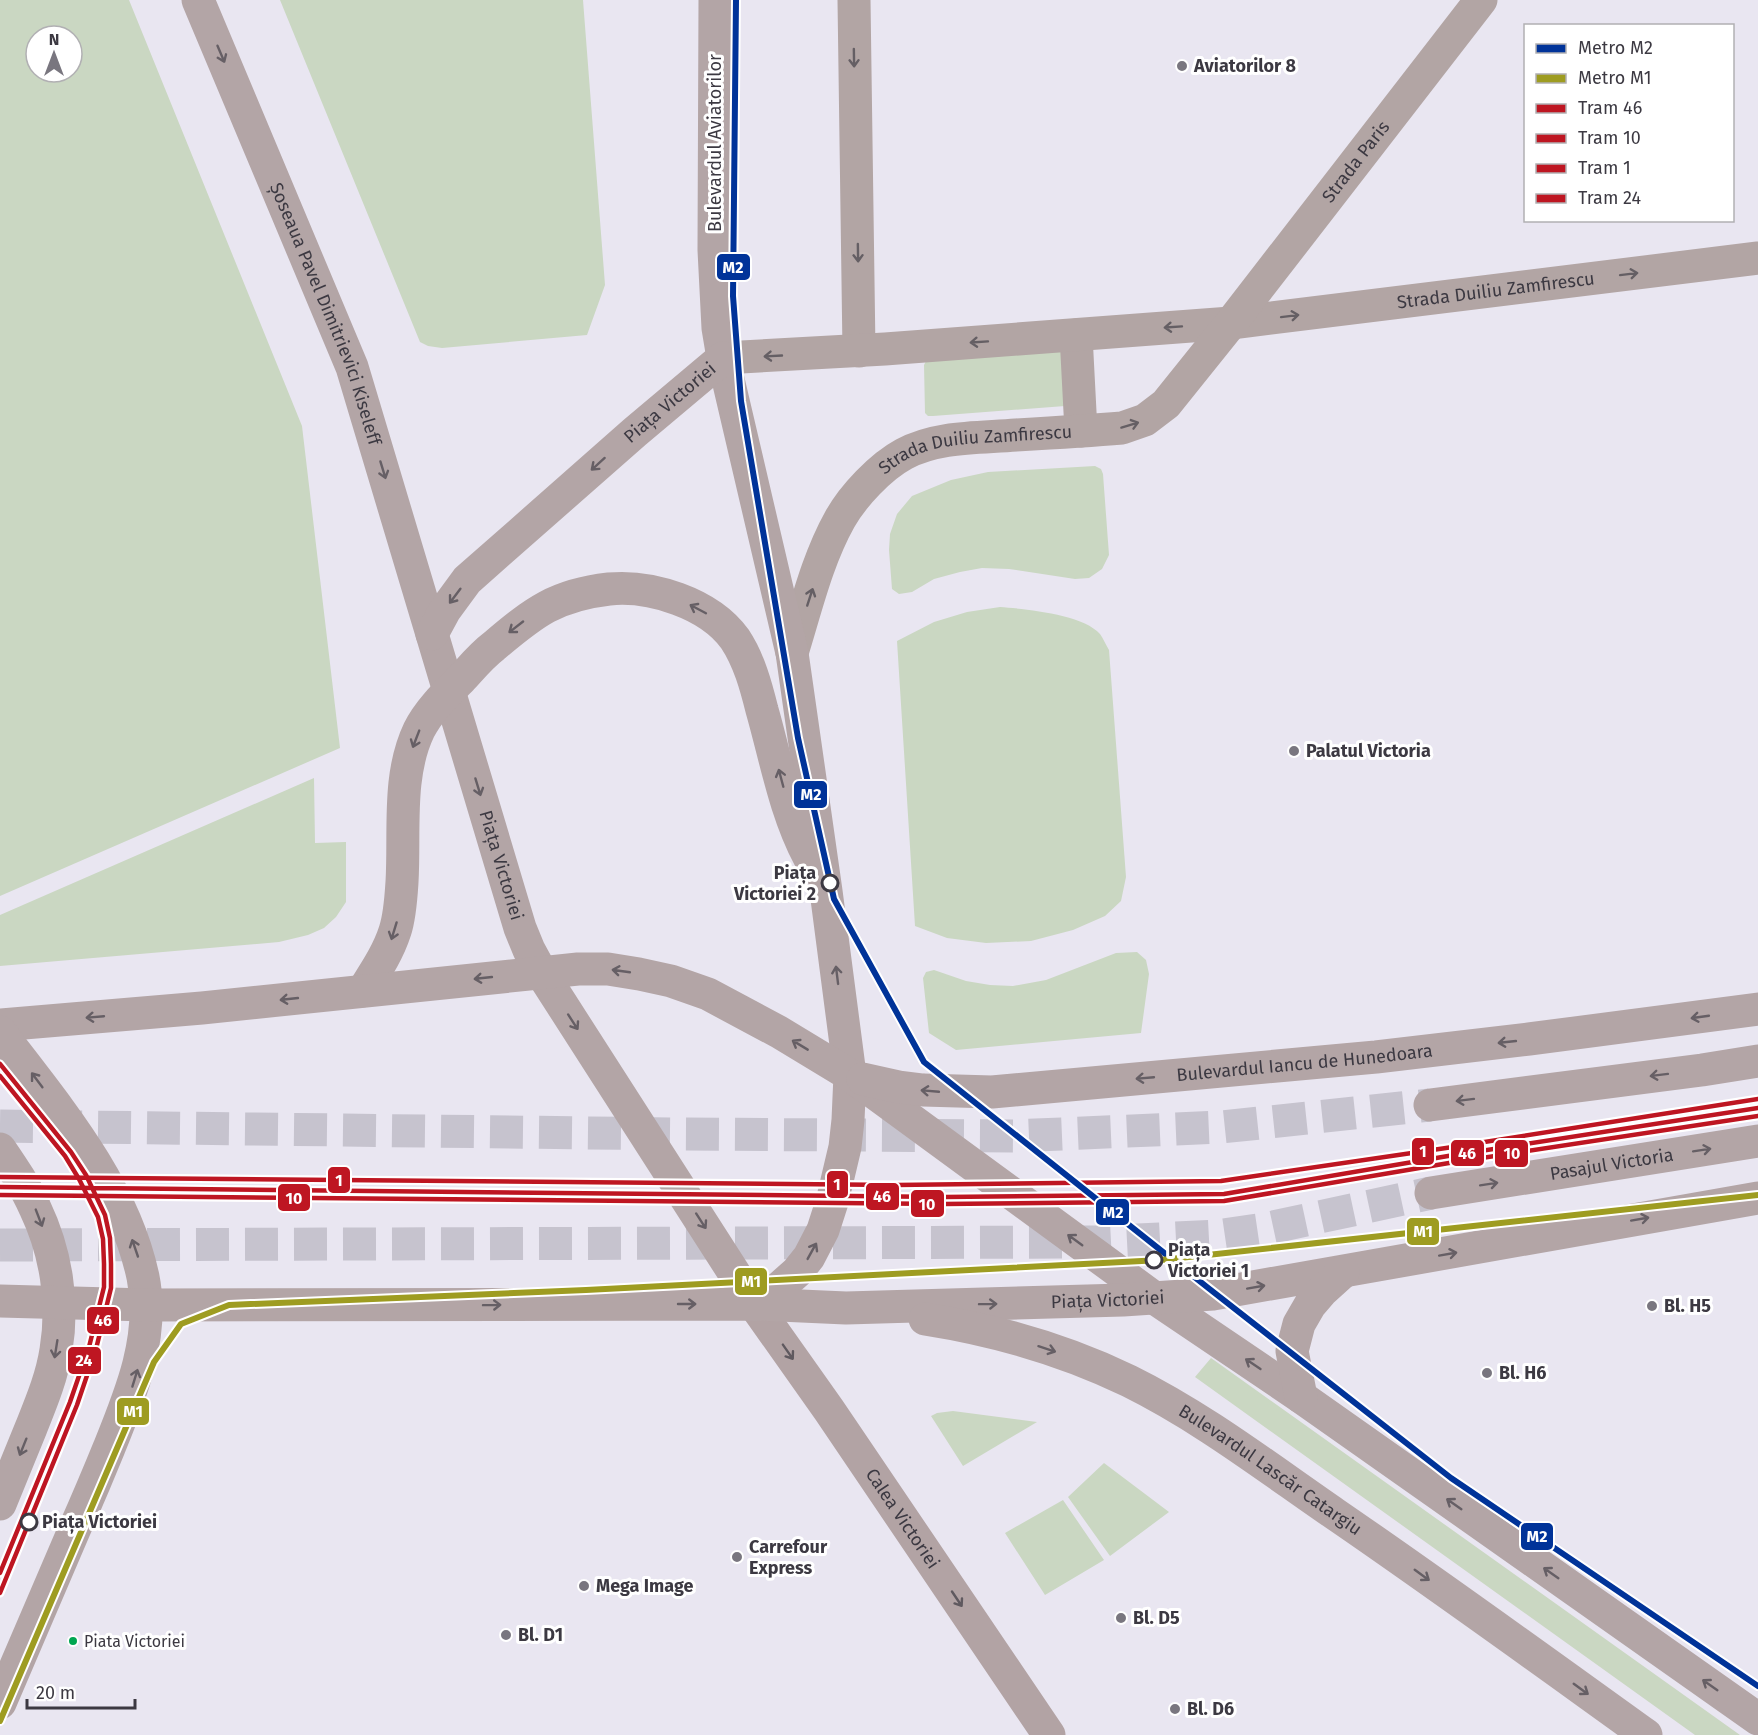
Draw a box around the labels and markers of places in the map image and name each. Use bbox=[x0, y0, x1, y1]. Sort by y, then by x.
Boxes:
place label: Aviatorilor 8 bbox=[1193, 55, 1296, 77]
marker: Aviatorilor 8 bbox=[1175, 59, 1189, 73]
place label: Palatul Victoria bbox=[1306, 740, 1431, 762]
marker: Palatul Victoria bbox=[1287, 744, 1301, 758]
place label: Piața Victoriei 2 bbox=[733, 862, 816, 905]
marker: Piața Victoriei 2 bbox=[821, 874, 839, 892]
place label: Piața Victoriei 1 bbox=[1167, 1239, 1249, 1282]
marker: Piața Victoriei 1 bbox=[1145, 1251, 1163, 1269]
place label: Bl. H5 bbox=[1664, 1295, 1711, 1317]
marker: Bl. H5 bbox=[1645, 1299, 1659, 1313]
place label: Bl. H6 bbox=[1499, 1362, 1546, 1384]
marker: Bl. H6 bbox=[1480, 1366, 1494, 1380]
place label: Piața Victoriei bbox=[42, 1511, 157, 1534]
marker: Piața Victoriei bbox=[20, 1513, 38, 1531]
place label: Carrefour Express bbox=[749, 1536, 828, 1579]
marker: Carrefour Express bbox=[730, 1550, 744, 1564]
place label: Mega Image bbox=[596, 1575, 693, 1597]
marker: Mega Image bbox=[577, 1579, 591, 1593]
place label: Bl. D5 bbox=[1133, 1607, 1180, 1629]
marker: Bl. D5 bbox=[1114, 1611, 1128, 1625]
place label: Bl. D1 bbox=[518, 1624, 563, 1646]
marker: Bl. D1 bbox=[499, 1628, 513, 1642]
place label: Piata Victoriei bbox=[84, 1632, 185, 1651]
marker: Piata Victoriei bbox=[67, 1635, 79, 1647]
place label: Bl. D6 bbox=[1187, 1698, 1234, 1720]
marker: Bl. D6 bbox=[1168, 1702, 1182, 1716]

